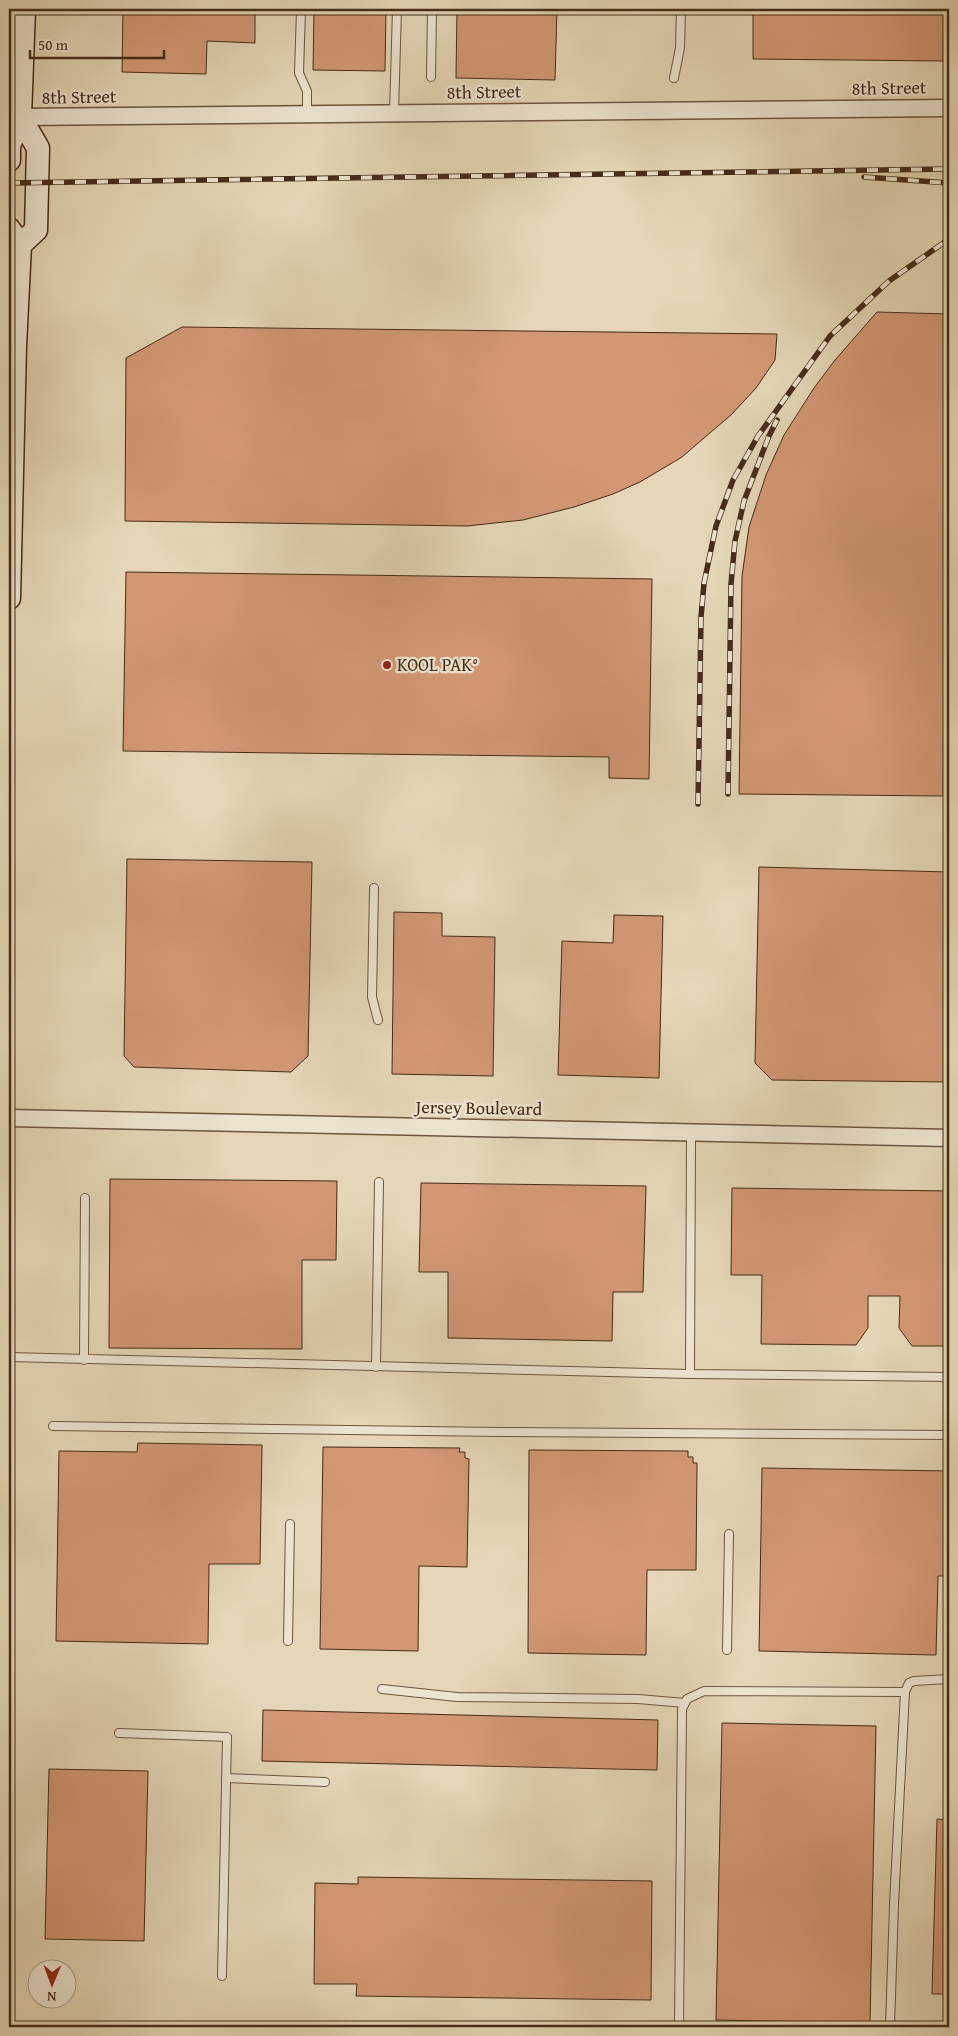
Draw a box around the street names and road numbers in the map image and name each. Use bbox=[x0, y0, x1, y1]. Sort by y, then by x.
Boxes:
street label: 8th Street bbox=[851, 73, 927, 102]
street label: 8th Street bbox=[446, 77, 522, 106]
street label: 8th Street bbox=[41, 82, 117, 111]
street label: Jersey Boulevard bbox=[413, 1093, 543, 1122]

